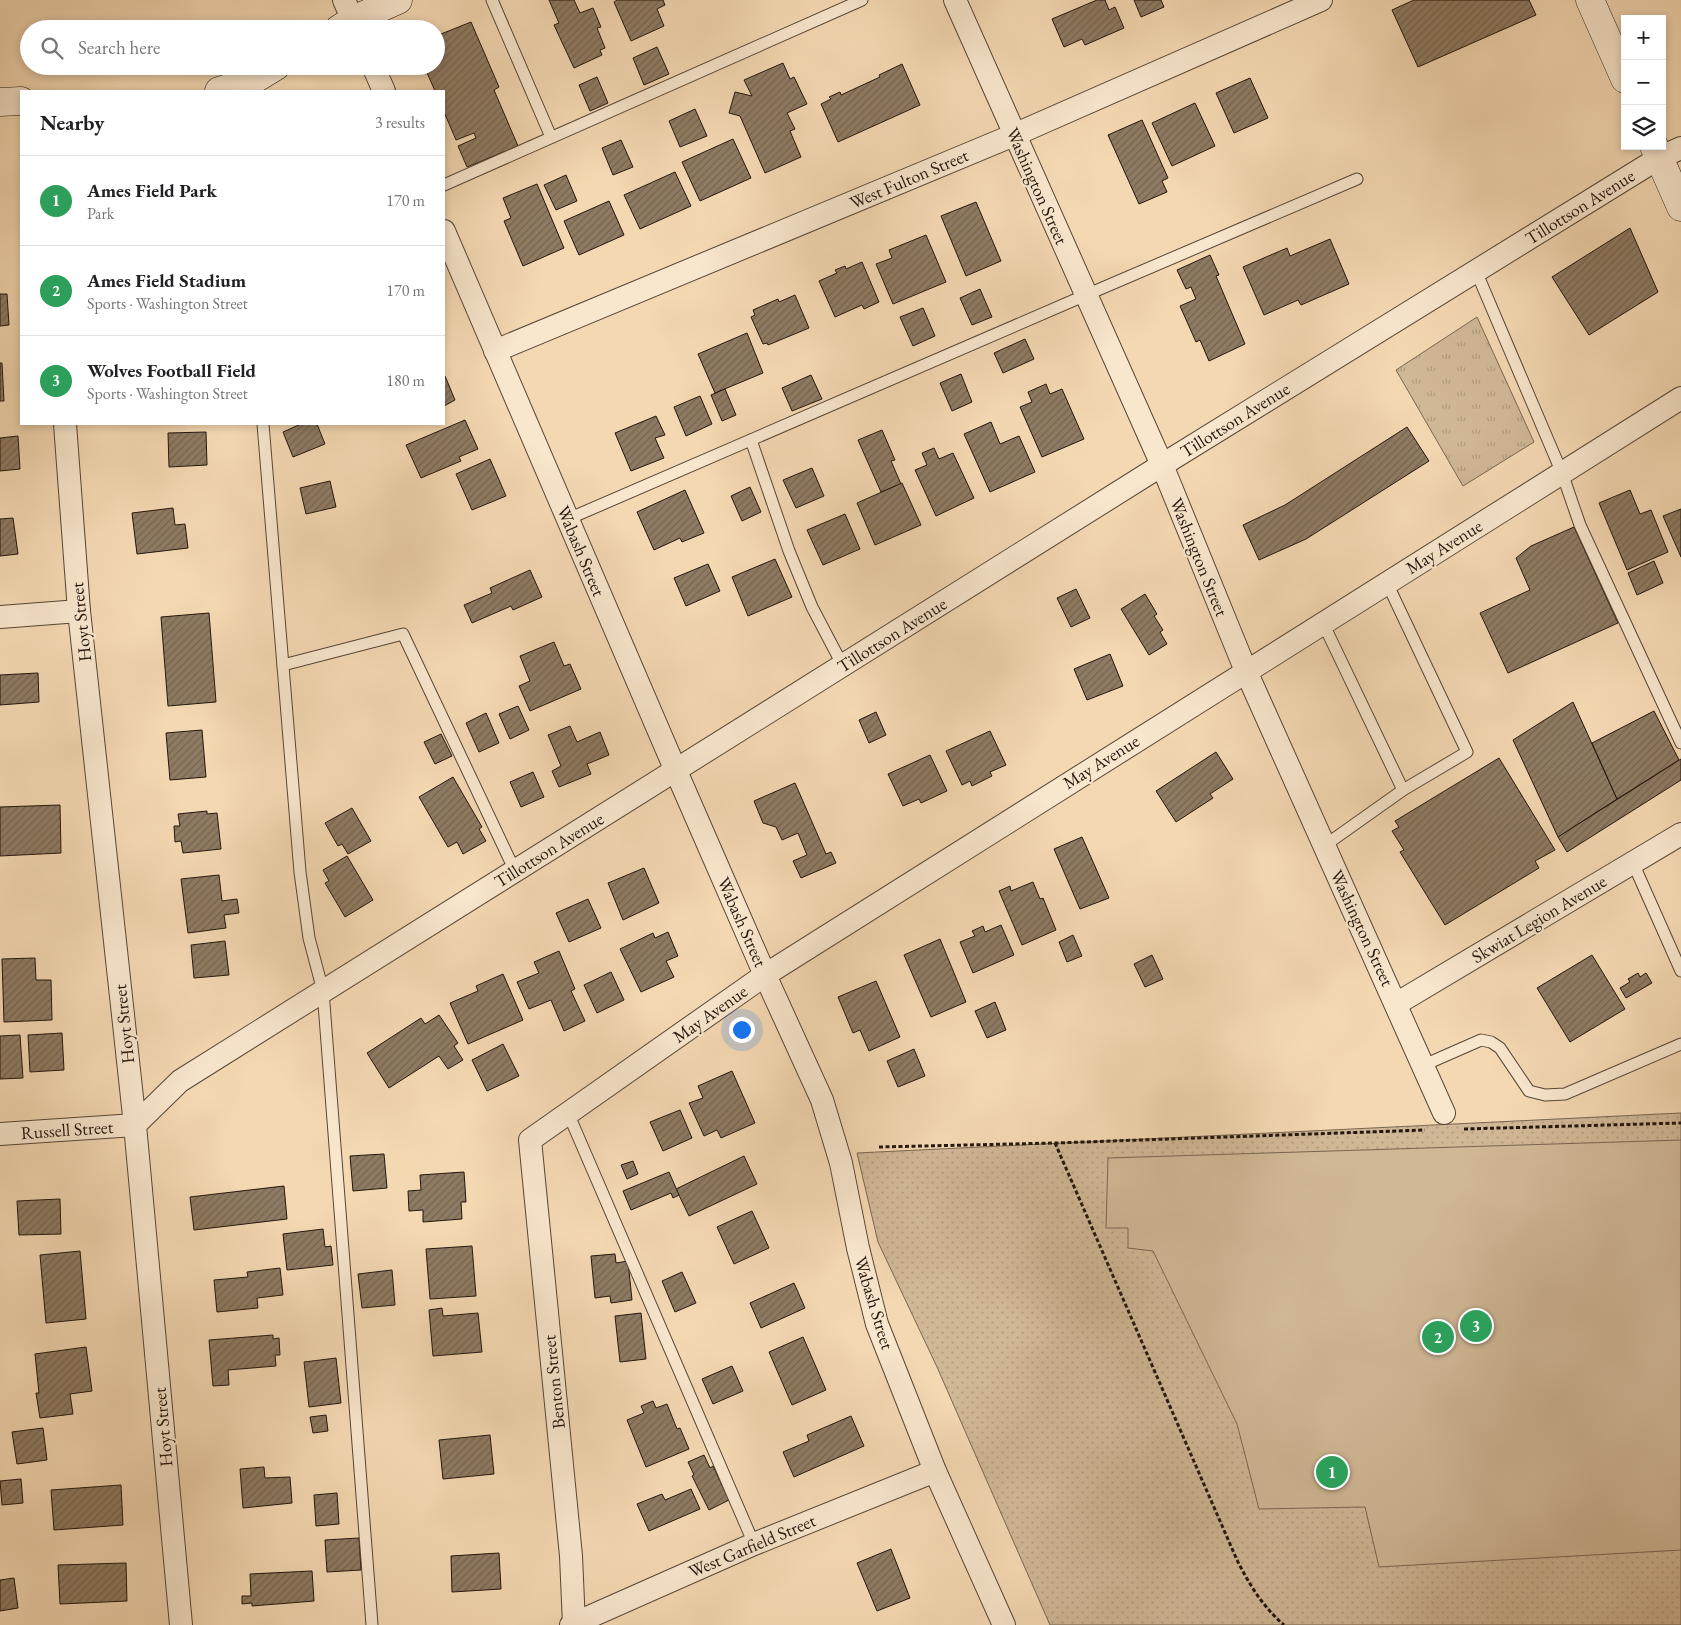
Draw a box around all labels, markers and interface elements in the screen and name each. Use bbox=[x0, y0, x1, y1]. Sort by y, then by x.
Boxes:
map controls bbox=[1621, 15, 1666, 150]
button: + bbox=[1621, 15, 1666, 60]
search box bbox=[20, 20, 445, 75]
icon: search bbox=[38, 34, 66, 62]
text: Search here bbox=[78, 35, 160, 60]
button: − bbox=[1621, 60, 1666, 105]
button: layers bbox=[1621, 105, 1666, 150]
text: Nearby bbox=[40, 109, 104, 136]
text: 3 results bbox=[375, 112, 425, 133]
street label: Washington Street bbox=[1001, 124, 1074, 248]
street label: West Fulton Street bbox=[846, 143, 972, 214]
street label: Tillottson Avenue bbox=[1521, 164, 1639, 249]
text: Ames Field Park bbox=[87, 178, 217, 203]
text: 1 bbox=[52, 190, 60, 211]
text: 170 m bbox=[386, 190, 425, 211]
text: Park bbox=[87, 203, 114, 224]
text: Ames Field Stadium bbox=[87, 268, 246, 293]
text: 2 bbox=[52, 280, 60, 301]
text: 170 m bbox=[386, 280, 425, 301]
text: Sports · Washington Street bbox=[87, 293, 248, 314]
text: Wolves Football Field bbox=[87, 358, 256, 383]
text: 3 bbox=[52, 370, 60, 391]
text: 180 m bbox=[386, 370, 425, 391]
street label: Tillottson Avenue bbox=[1176, 377, 1294, 462]
text: Sports · Washington Street bbox=[87, 383, 248, 404]
street label: Washington Street bbox=[1165, 494, 1234, 620]
street label: Wabash Street bbox=[552, 502, 611, 600]
street label: May Avenue bbox=[1401, 514, 1486, 579]
street label: Hoyt Street bbox=[65, 581, 96, 663]
street label: Tillottson Avenue bbox=[833, 592, 951, 677]
street label: May Avenue bbox=[1058, 729, 1143, 794]
street label: Tillottson Avenue bbox=[490, 807, 608, 892]
street label: Washington Street bbox=[1325, 866, 1400, 990]
street label: Skwiat Legion Avenue bbox=[1467, 869, 1610, 968]
street label: Wabash Street bbox=[712, 873, 773, 971]
street label: May Avenue bbox=[668, 980, 752, 1048]
street label: Hoyt Street bbox=[108, 983, 139, 1065]
your location bbox=[729, 1017, 755, 1043]
street label: Russell Street bbox=[20, 1115, 114, 1144]
street label: Wabash Street bbox=[849, 1253, 900, 1353]
pin: 3 bbox=[1460, 1307, 1492, 1345]
pin: 2 bbox=[1422, 1318, 1454, 1356]
street label: Benton Street bbox=[537, 1334, 570, 1430]
street label: Hoyt Street bbox=[148, 1386, 177, 1468]
pin: 1 bbox=[1316, 1453, 1348, 1491]
street label: West Garfield Street bbox=[685, 1508, 819, 1583]

